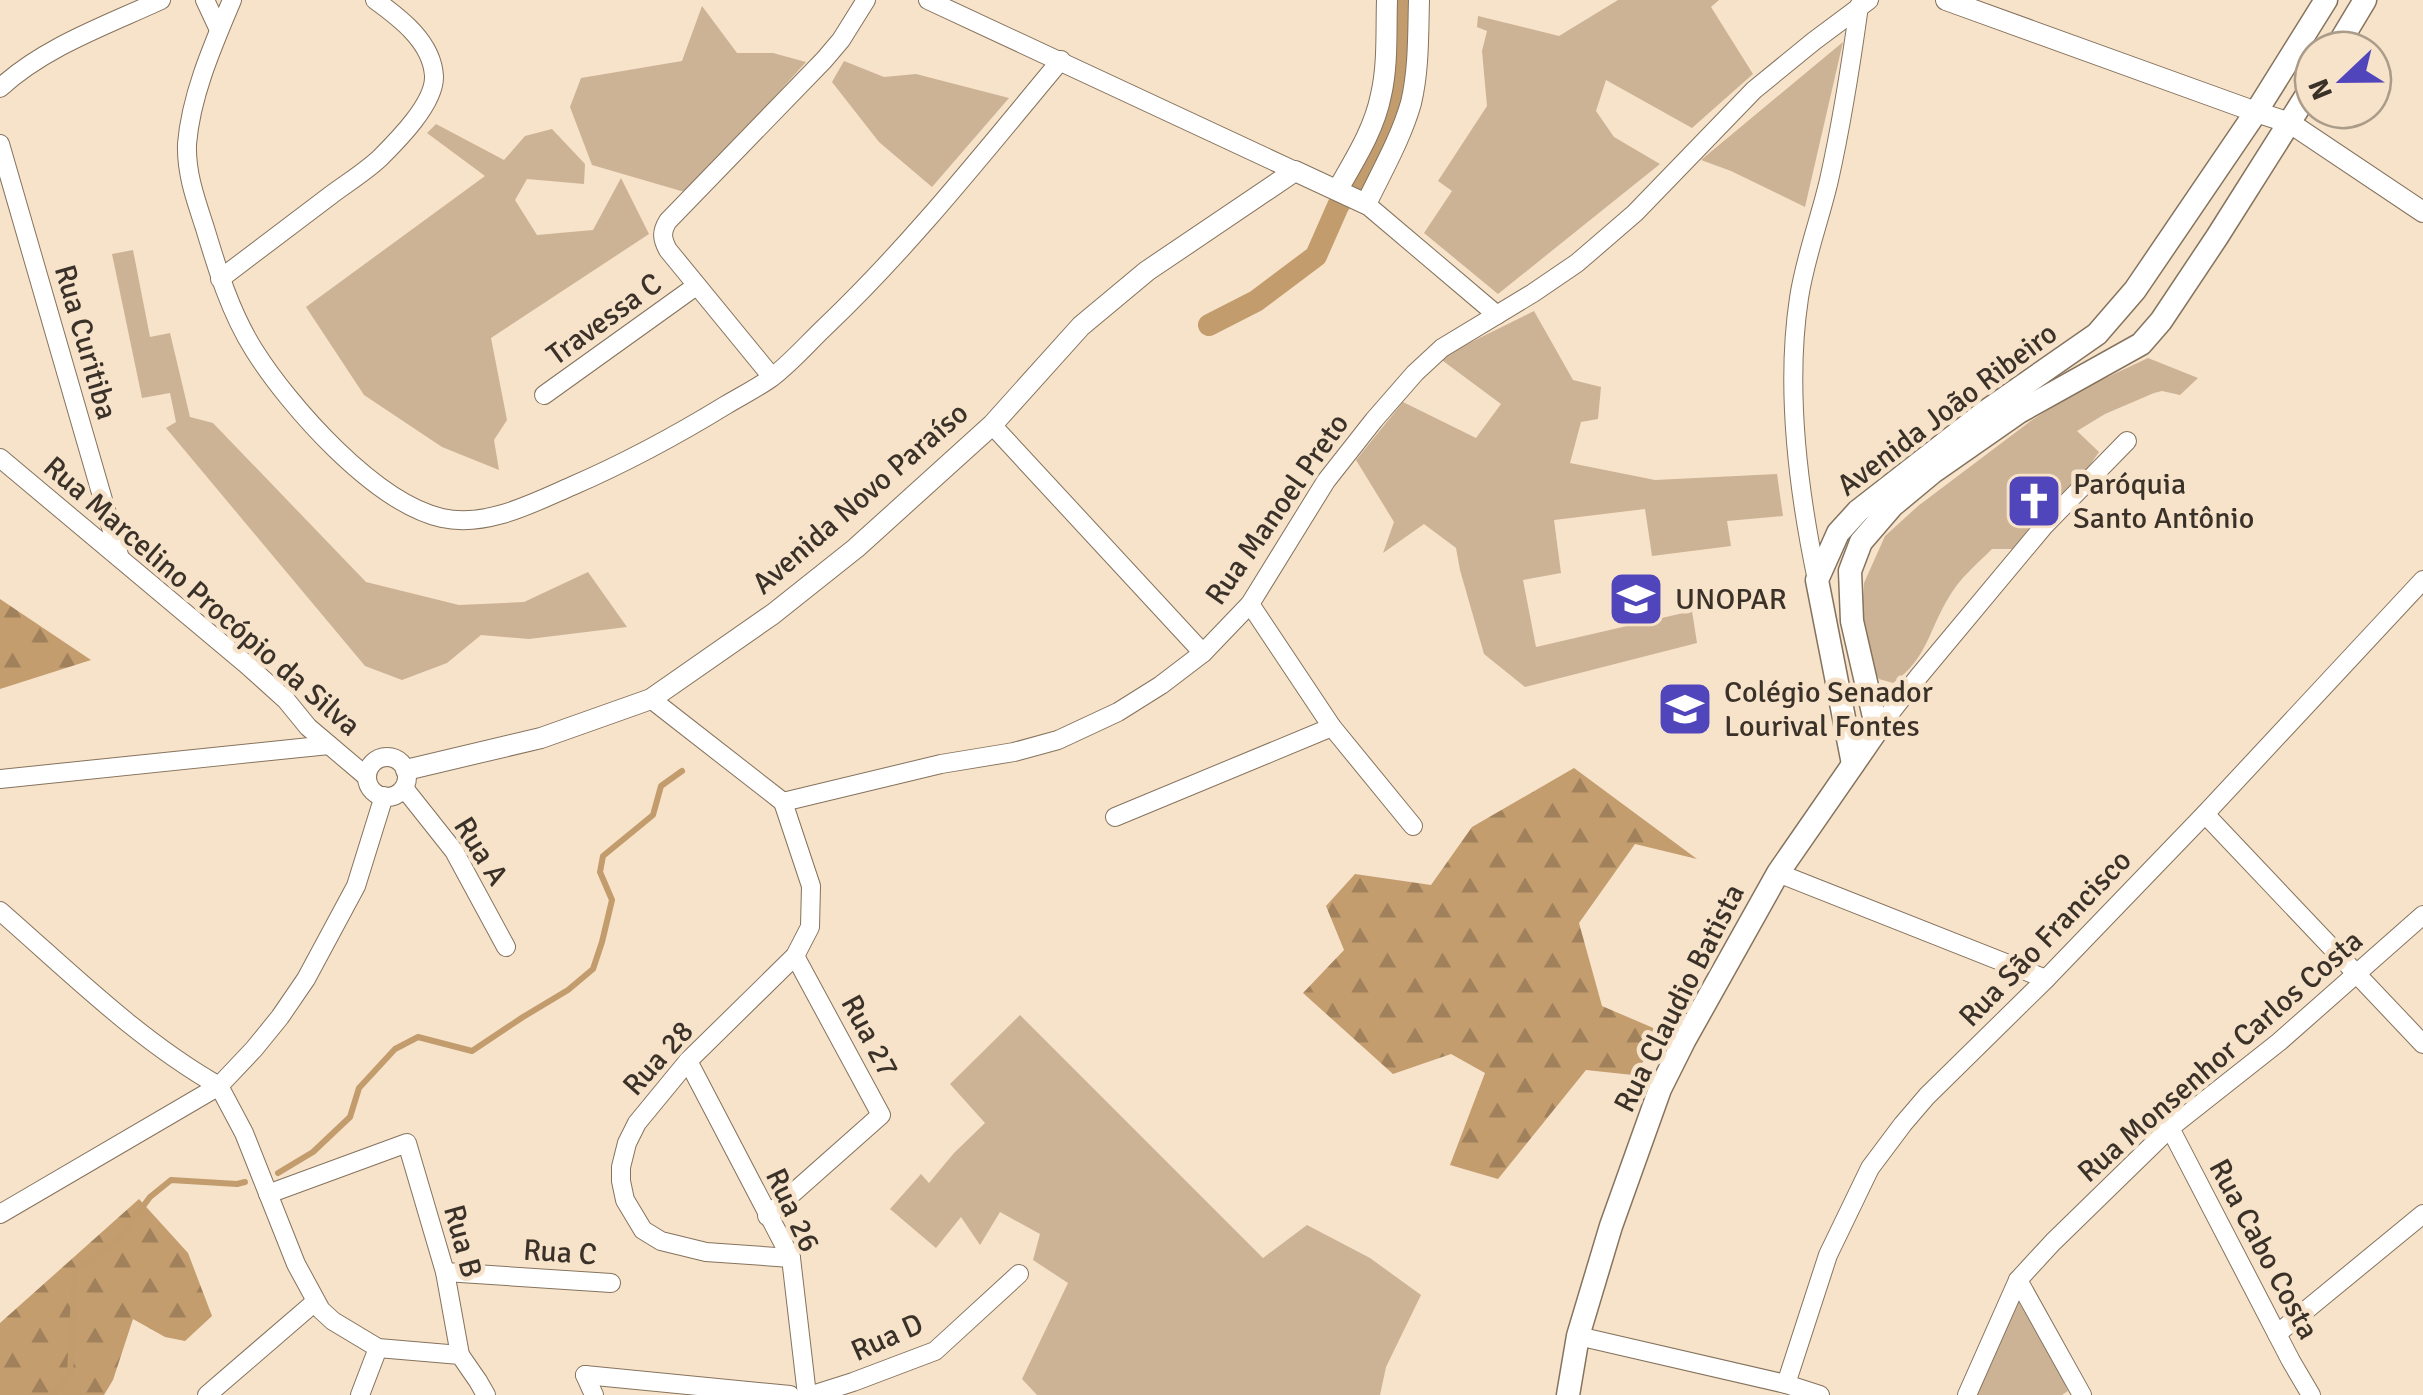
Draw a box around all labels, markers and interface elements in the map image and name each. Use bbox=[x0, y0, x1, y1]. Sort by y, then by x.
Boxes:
north arrow bbox=[2293, 30, 2393, 130]
text: N bbox=[2301, 74, 2340, 104]
street label: Rua Curitiba bbox=[46, 260, 125, 424]
street label: Travessa C bbox=[539, 265, 669, 374]
street label: Avenida João Ribeiro bbox=[1830, 315, 2065, 504]
street label: Avenida Novo Paraíso bbox=[745, 395, 976, 602]
street label: Rua Manoel Preto bbox=[1198, 406, 1357, 612]
street label: Rua Marcelino Procópio da Silva bbox=[36, 449, 368, 744]
place label: Paróquia Santo Antônio bbox=[2073, 466, 2254, 537]
church icon: Paróquia Santo Antônio bbox=[2004, 471, 2064, 531]
school or university icon: UNOPAR bbox=[1606, 569, 1666, 629]
place label: UNOPAR bbox=[1675, 581, 1787, 618]
place label: Colégio Senador Lourival Fontes bbox=[1724, 674, 1933, 745]
school or university icon: Colégio Senador Lourival Fontes bbox=[1655, 679, 1715, 739]
street label: Rua A bbox=[445, 810, 516, 892]
street label: Rua São Francisco bbox=[1951, 842, 2139, 1035]
street label: Rua Claudio Batista bbox=[1606, 878, 1753, 1118]
street label: Rua Monsenhor Carlos Costa bbox=[2070, 922, 2371, 1190]
street label: Rua 27 bbox=[833, 989, 907, 1084]
street label: Rua 28 bbox=[615, 1013, 702, 1103]
street label: Rua Cabo Costa bbox=[2200, 1153, 2327, 1346]
street label: Rua 26 bbox=[757, 1163, 828, 1258]
street label: Rua B bbox=[435, 1201, 490, 1282]
street label: Rua C bbox=[522, 1231, 598, 1274]
street label: Rua D bbox=[845, 1305, 929, 1370]

